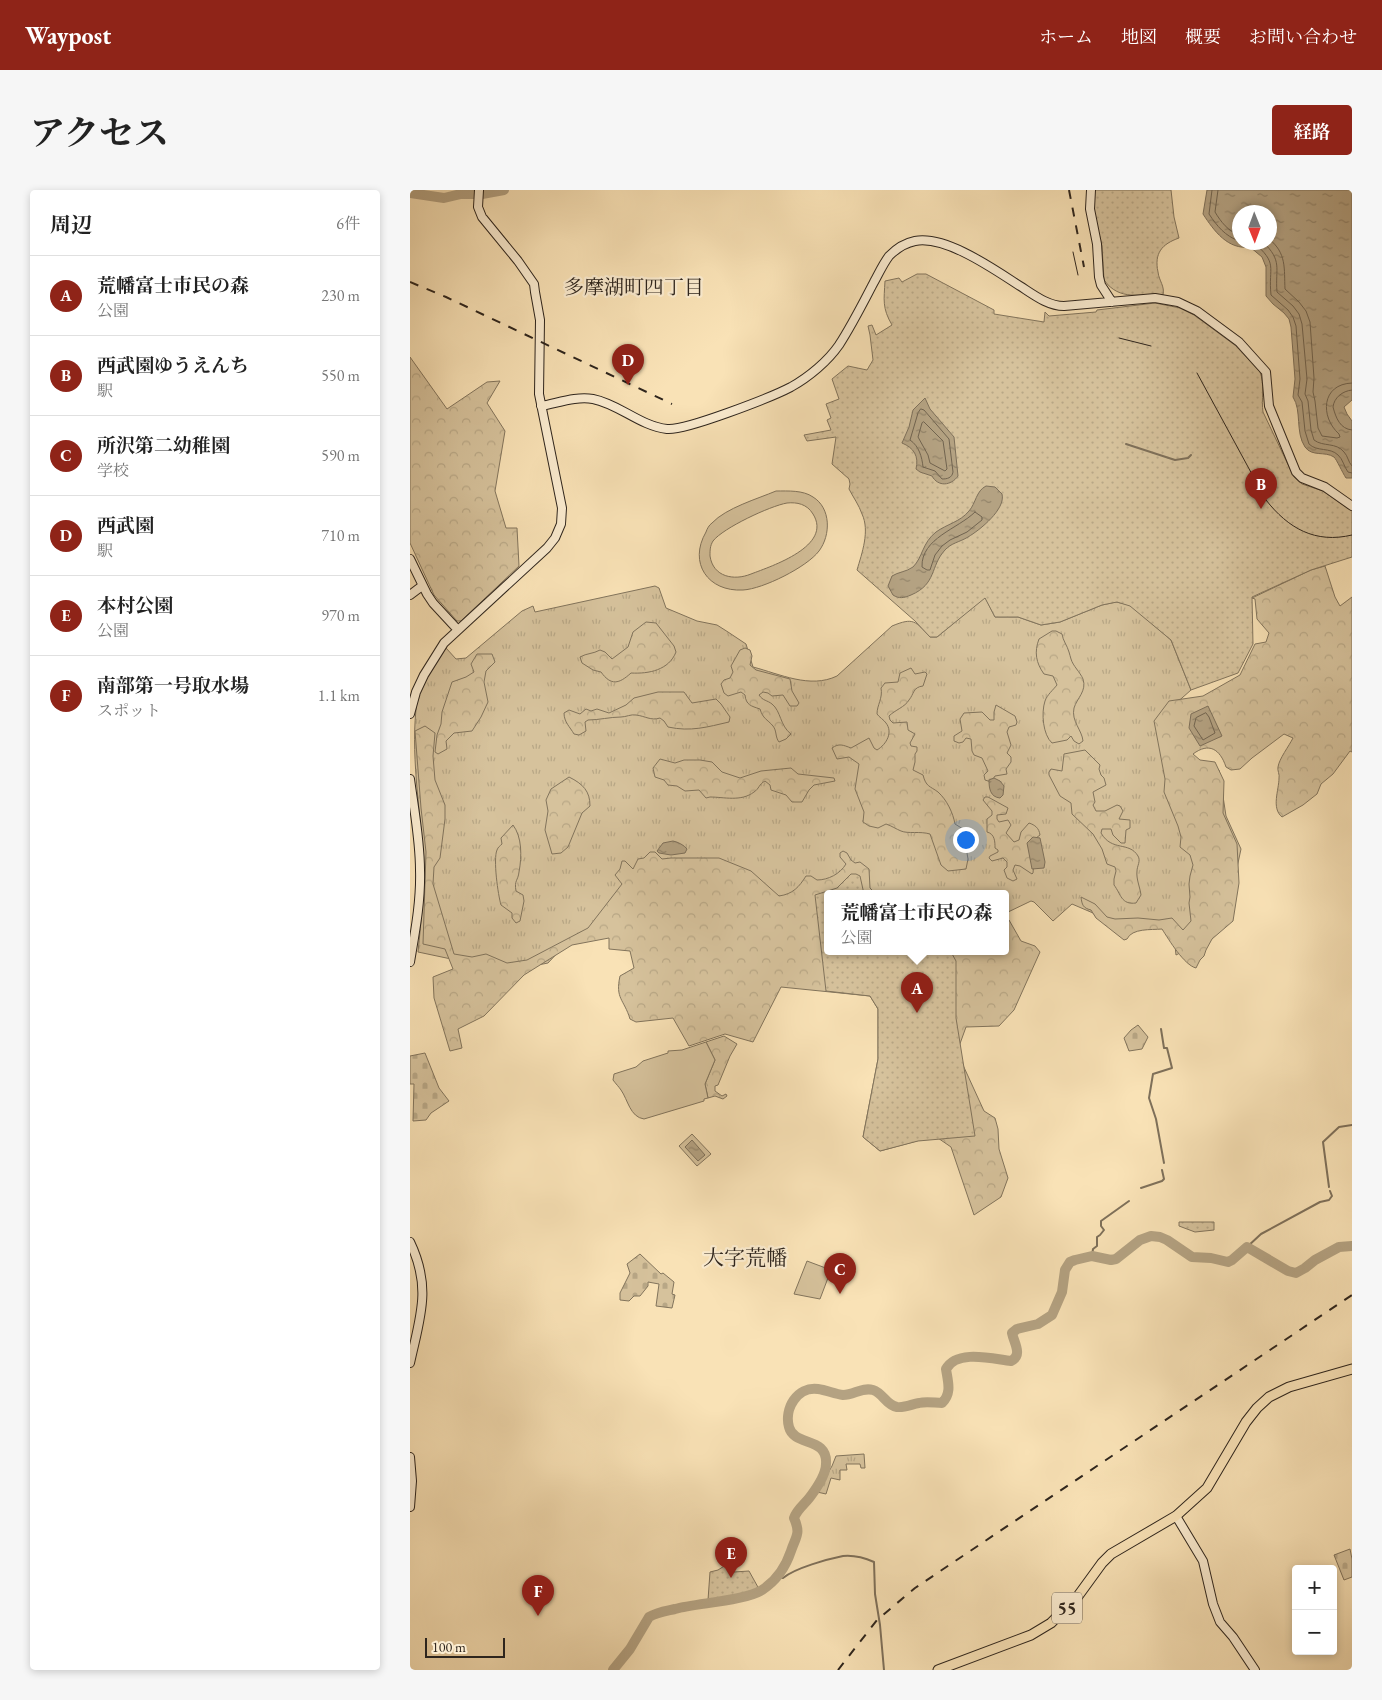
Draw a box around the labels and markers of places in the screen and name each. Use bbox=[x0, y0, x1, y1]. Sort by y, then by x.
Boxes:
pin: D bbox=[612, 344, 644, 385]
pin: B bbox=[1245, 468, 1277, 509]
pin: A bbox=[901, 972, 933, 1013]
pin: C bbox=[824, 1253, 856, 1294]
pin: E bbox=[715, 1537, 747, 1578]
pin: F bbox=[522, 1575, 554, 1616]

